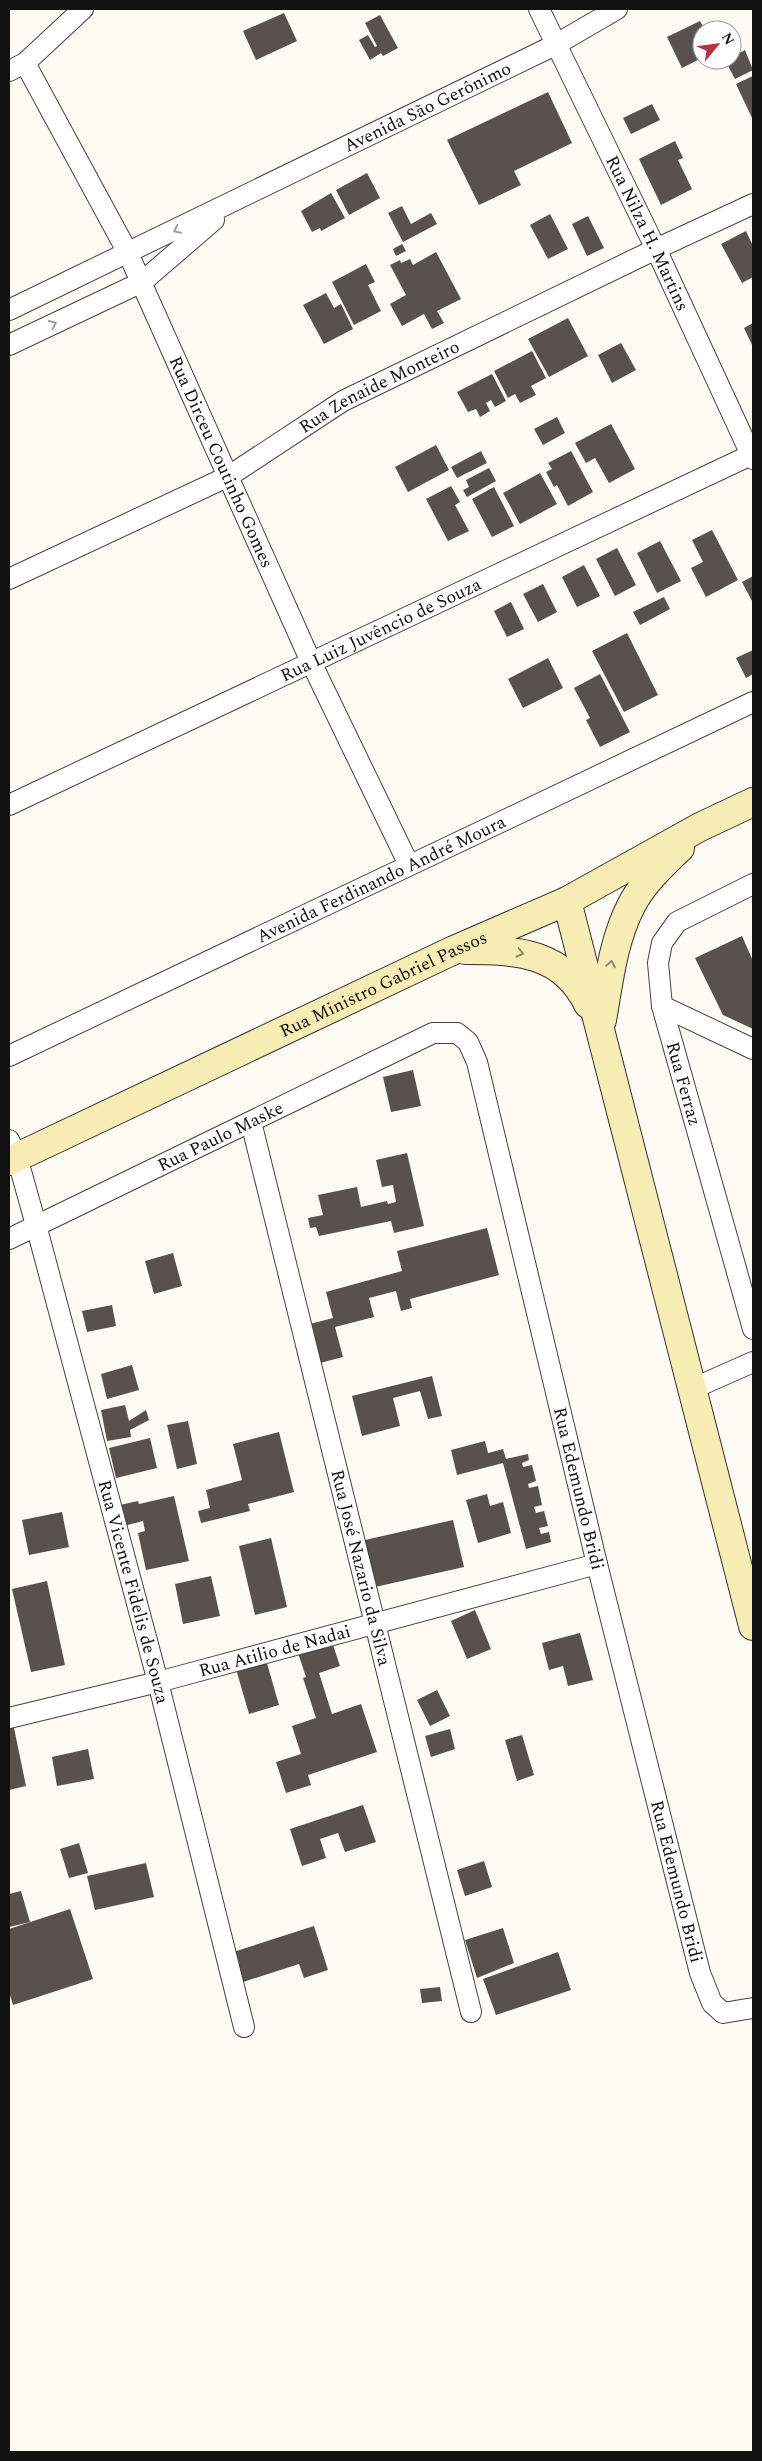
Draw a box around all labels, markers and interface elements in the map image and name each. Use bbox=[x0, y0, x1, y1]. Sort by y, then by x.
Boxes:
north arrow bbox=[692, 20, 742, 70]
text: N bbox=[716, 29, 740, 49]
street label: Avenida São Gerônimo bbox=[339, 55, 516, 160]
street label: Rua Nilza H. Martins bbox=[598, 151, 696, 316]
one-way arrow bbox=[173, 224, 182, 234]
one-way arrow bbox=[48, 320, 57, 331]
street label: Rua Zenaide Monteiro bbox=[294, 333, 464, 441]
street label: Rua Dirceu Coutinho Gomes bbox=[162, 352, 280, 572]
street label: Rua Luiz Juvêncio de Souza bbox=[276, 571, 486, 689]
street label: Avenida Ferdinando André Moura bbox=[252, 808, 511, 950]
street label: Rua Ministro Gabriel Passos bbox=[275, 924, 492, 1045]
one-way arrow bbox=[515, 947, 524, 958]
one-way arrow bbox=[606, 959, 616, 968]
street label: Rua Ferraz bbox=[659, 1039, 708, 1129]
street label: Rua Paulo Maske bbox=[153, 1095, 288, 1179]
street label: Rua Edemundo Bridi bbox=[546, 1404, 611, 1573]
street label: Rua José Nazario da Silva bbox=[323, 1467, 398, 1669]
street label: Rua Vicente Fidelis de Souza bbox=[91, 1477, 176, 1707]
street label: Rua Atilio de Nadai bbox=[196, 1618, 354, 1684]
street label: Rua Edemundo Bridi bbox=[643, 1797, 710, 1966]

